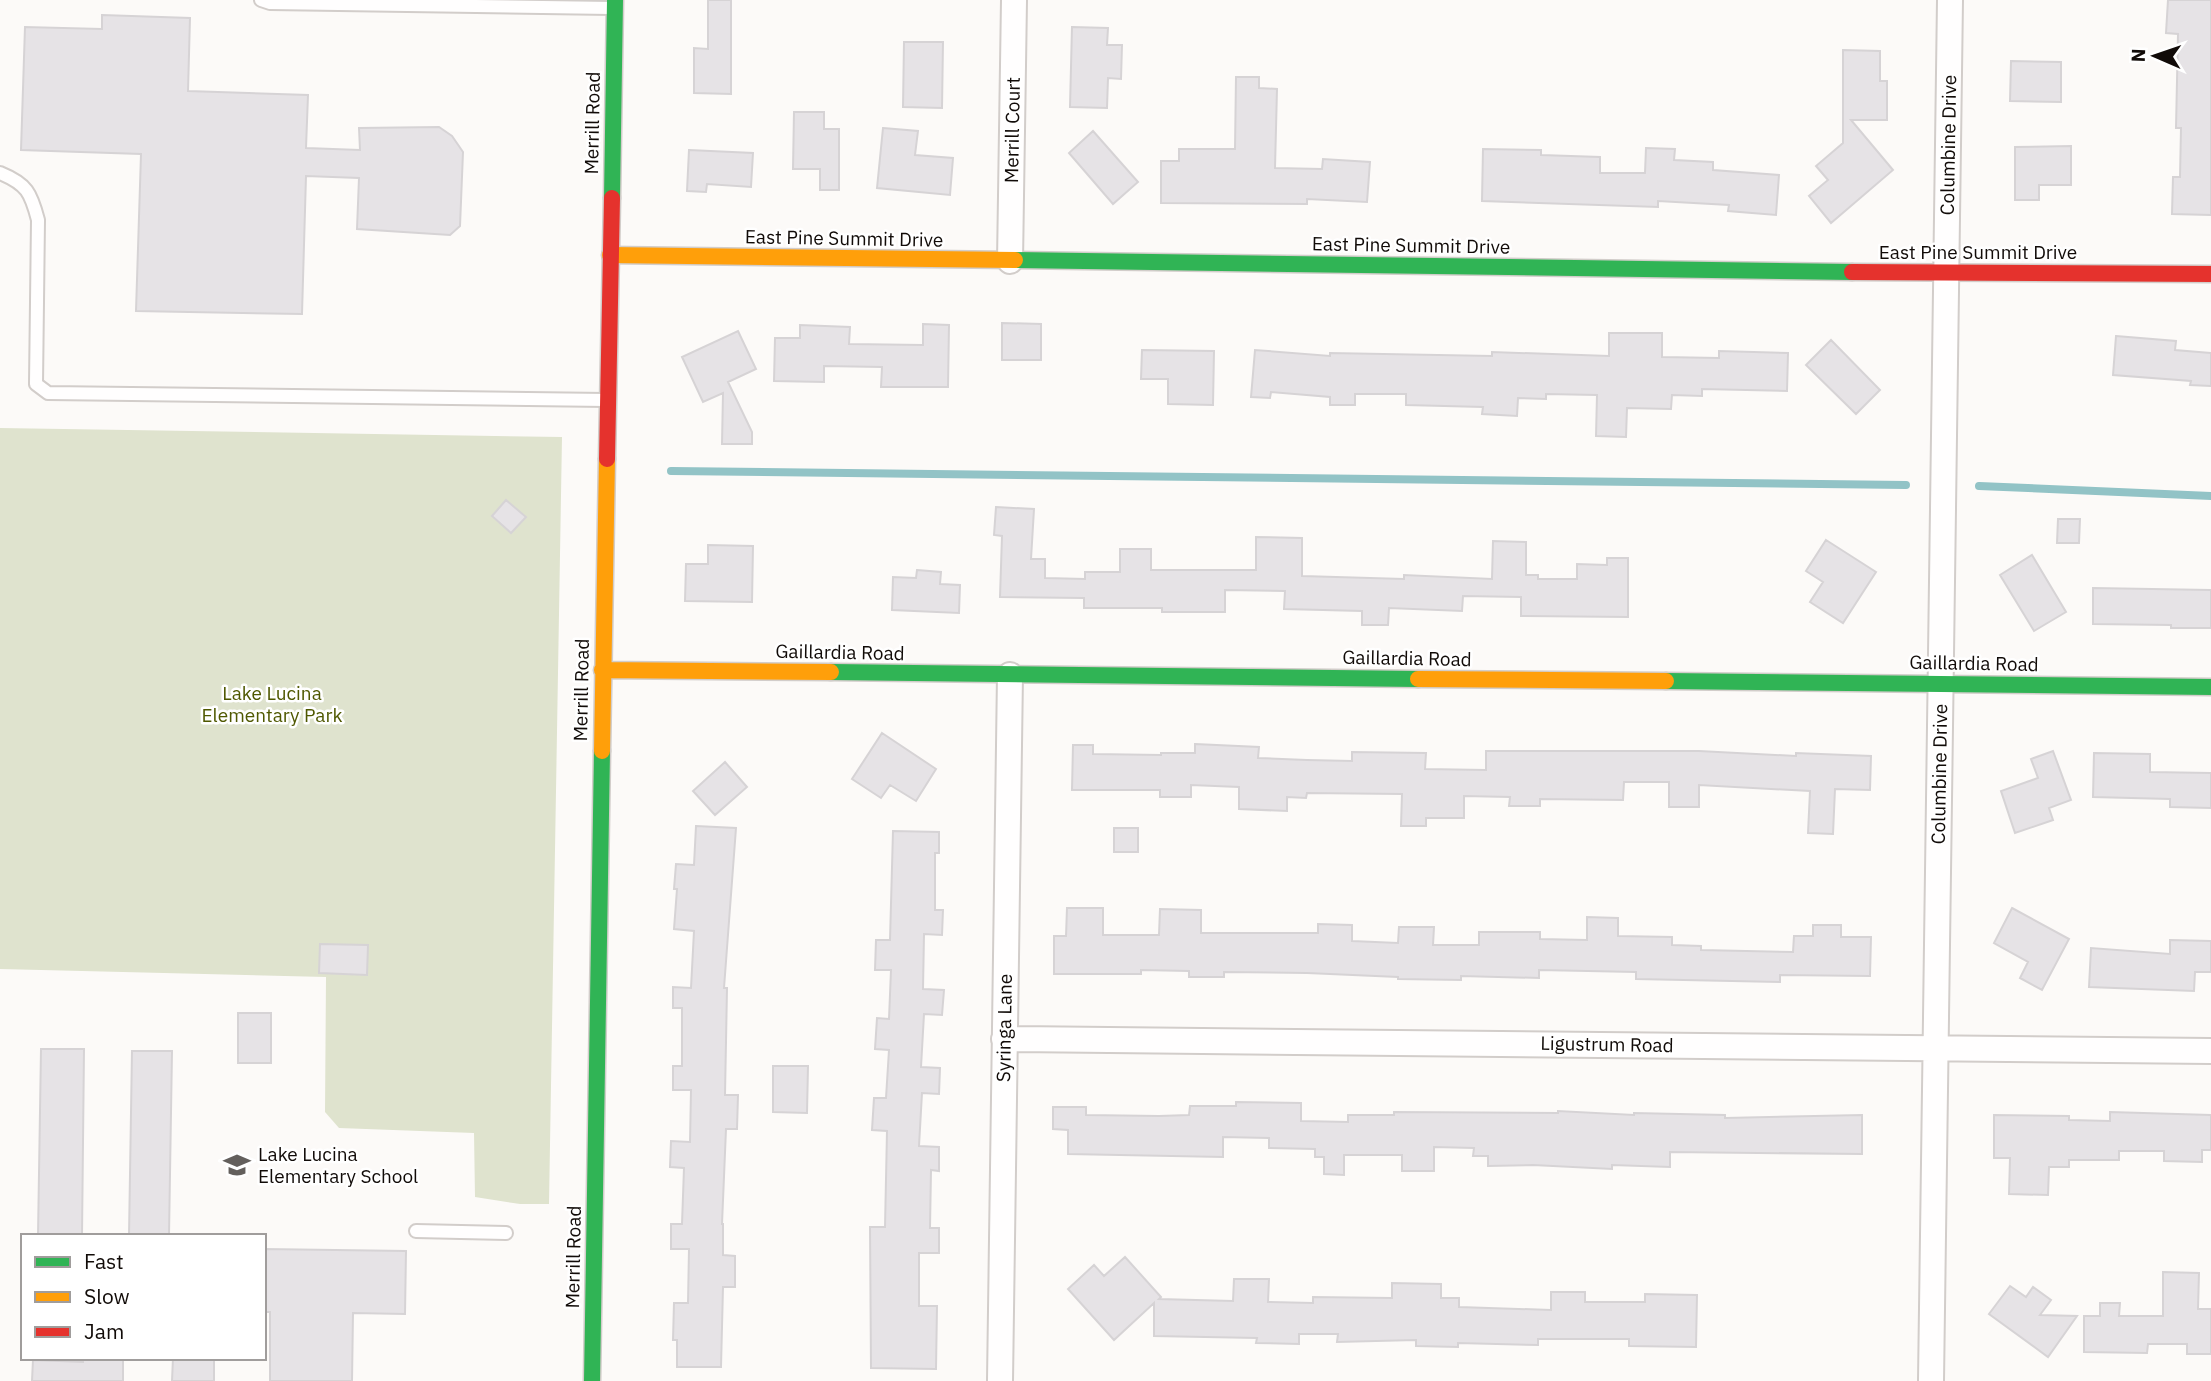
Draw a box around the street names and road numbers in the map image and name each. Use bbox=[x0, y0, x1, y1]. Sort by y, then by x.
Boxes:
street label: Merrill Road bbox=[579, 71, 605, 175]
street label: Columbine Drive bbox=[1935, 75, 1961, 215]
street label: Merrill Court bbox=[999, 77, 1025, 183]
street label: East Pine Summit Drive bbox=[745, 224, 943, 252]
street label: East Pine Summit Drive bbox=[1312, 231, 1510, 259]
street label: East Pine Summit Drive bbox=[1879, 240, 2077, 264]
street label: Merrill Road bbox=[568, 638, 594, 742]
street label: Gaillardia Road bbox=[775, 639, 905, 665]
street label: Gaillardia Road bbox=[1342, 645, 1472, 671]
street label: Gaillardia Road bbox=[1909, 650, 2039, 676]
street label: Columbine Drive bbox=[1926, 704, 1952, 844]
street label: Syringa Lane bbox=[991, 974, 1017, 1082]
street label: Ligustrum Road bbox=[1540, 1031, 1674, 1057]
street label: Merrill Road bbox=[560, 1205, 586, 1309]

